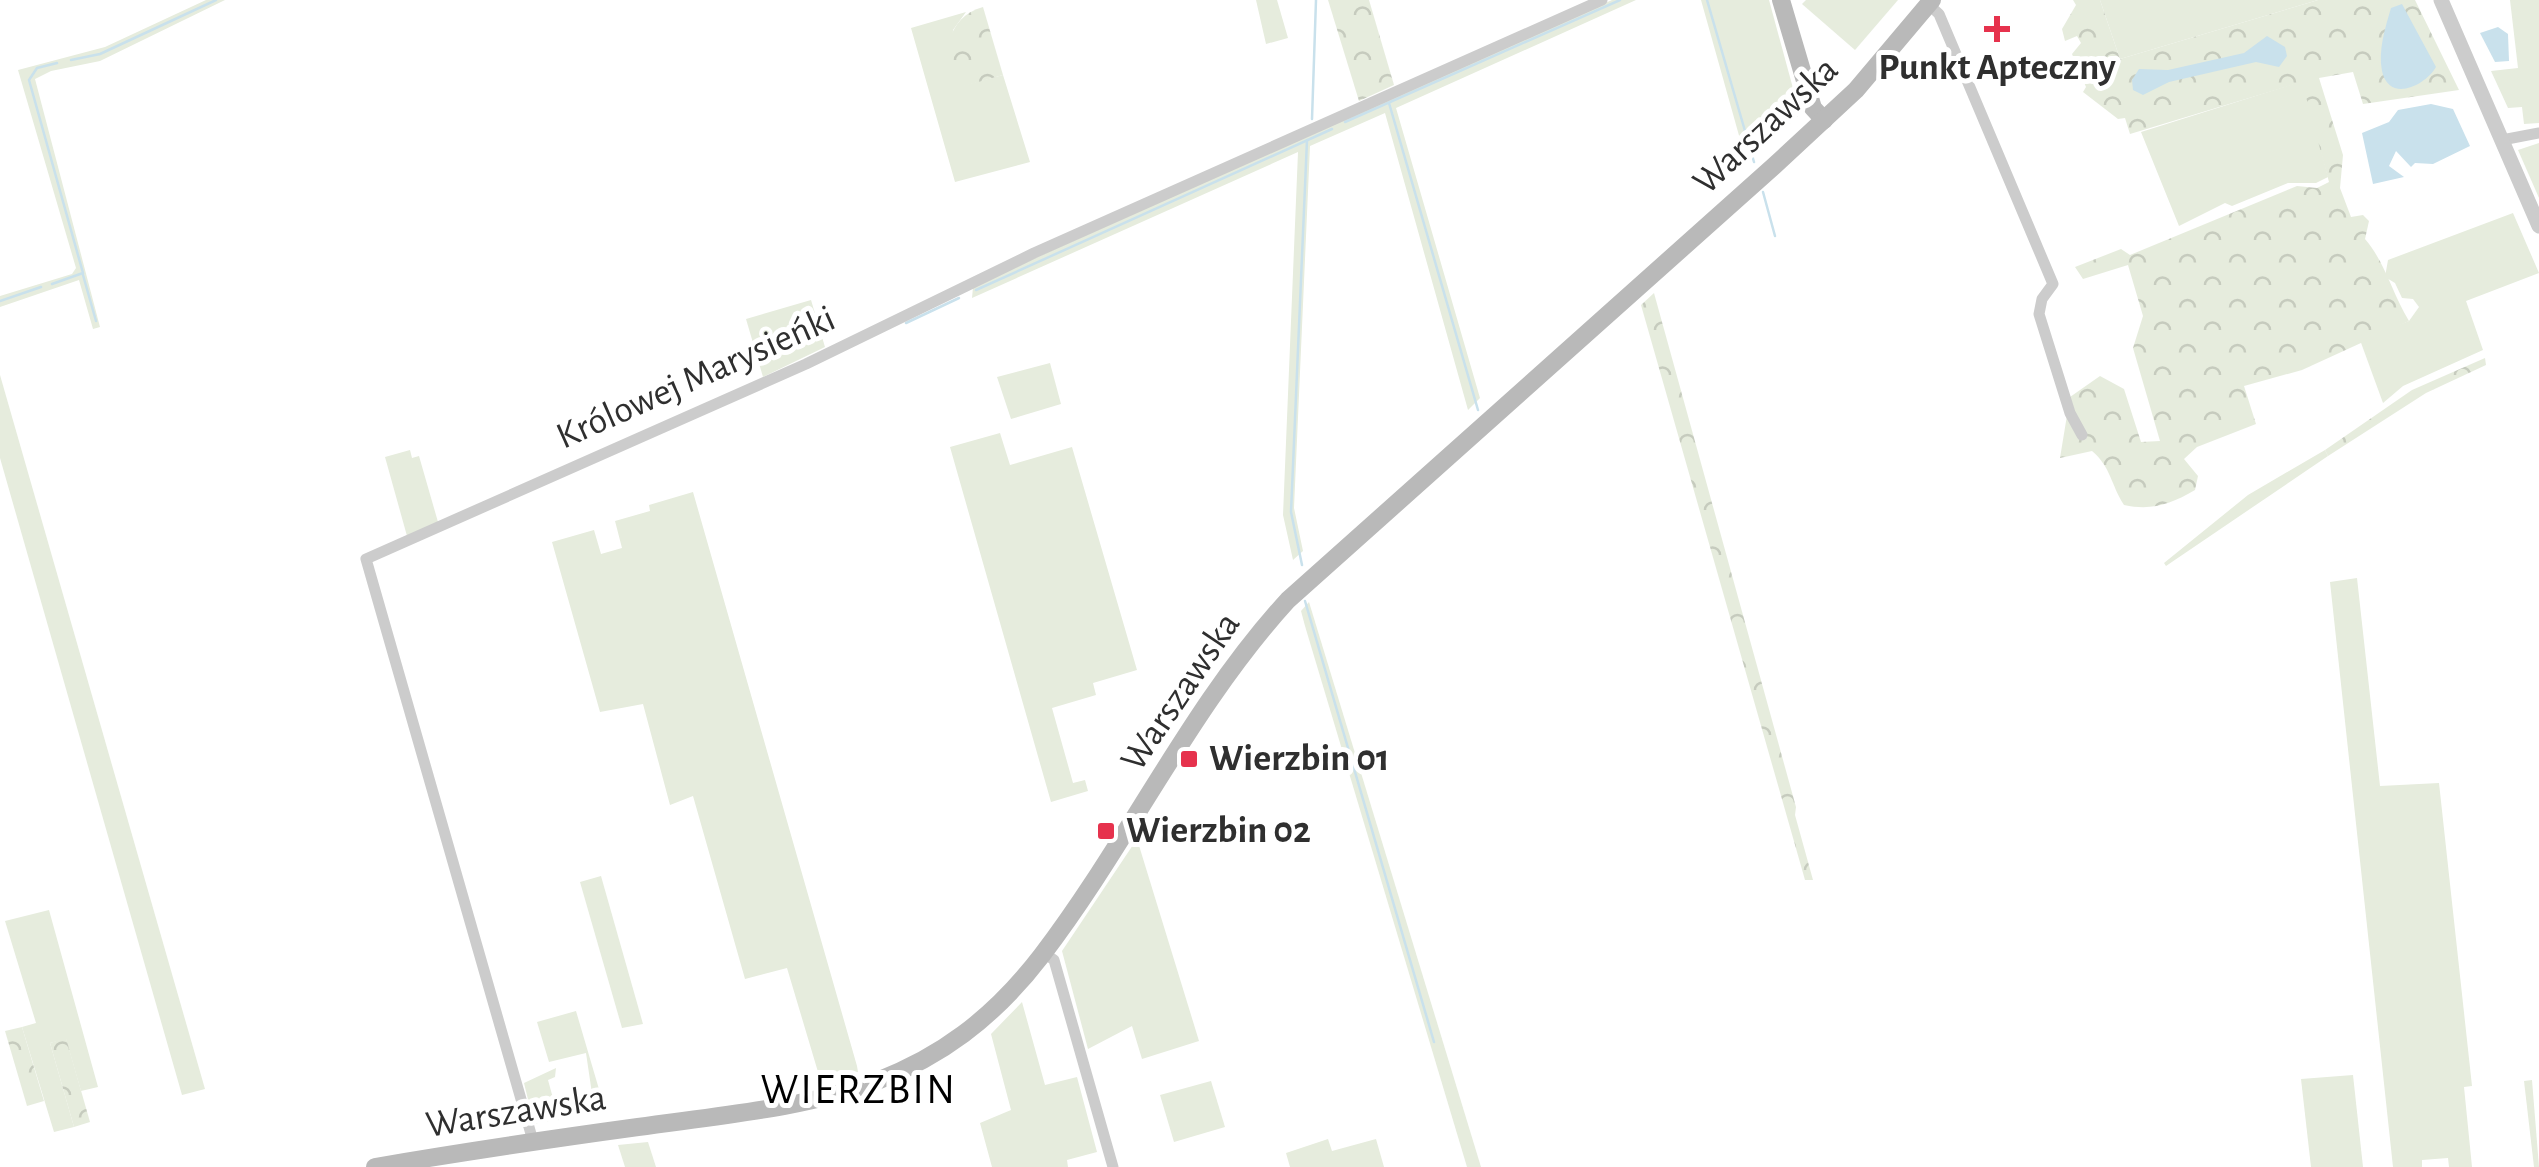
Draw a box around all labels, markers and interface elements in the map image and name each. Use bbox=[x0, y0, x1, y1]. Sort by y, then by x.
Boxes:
marker: Punkt Apteczny bbox=[1986, 18, 2008, 40]
place label: Punkt Apteczny bbox=[1878, 49, 2116, 87]
street label: Warszawska bbox=[1687, 50, 1845, 202]
street label: Królowej Marysieńki bbox=[551, 300, 841, 456]
street label: Warszawska bbox=[1114, 606, 1248, 778]
place label: Wierzbin 01 bbox=[1209, 740, 1390, 778]
marker: Wierzbin 01 bbox=[1178, 748, 1200, 770]
place label: Wierzbin 02 bbox=[1126, 812, 1311, 850]
marker: Wierzbin 02 bbox=[1095, 820, 1117, 842]
district label: WIERZBIN bbox=[761, 1069, 958, 1111]
street label: Warszawska bbox=[423, 1079, 609, 1145]

